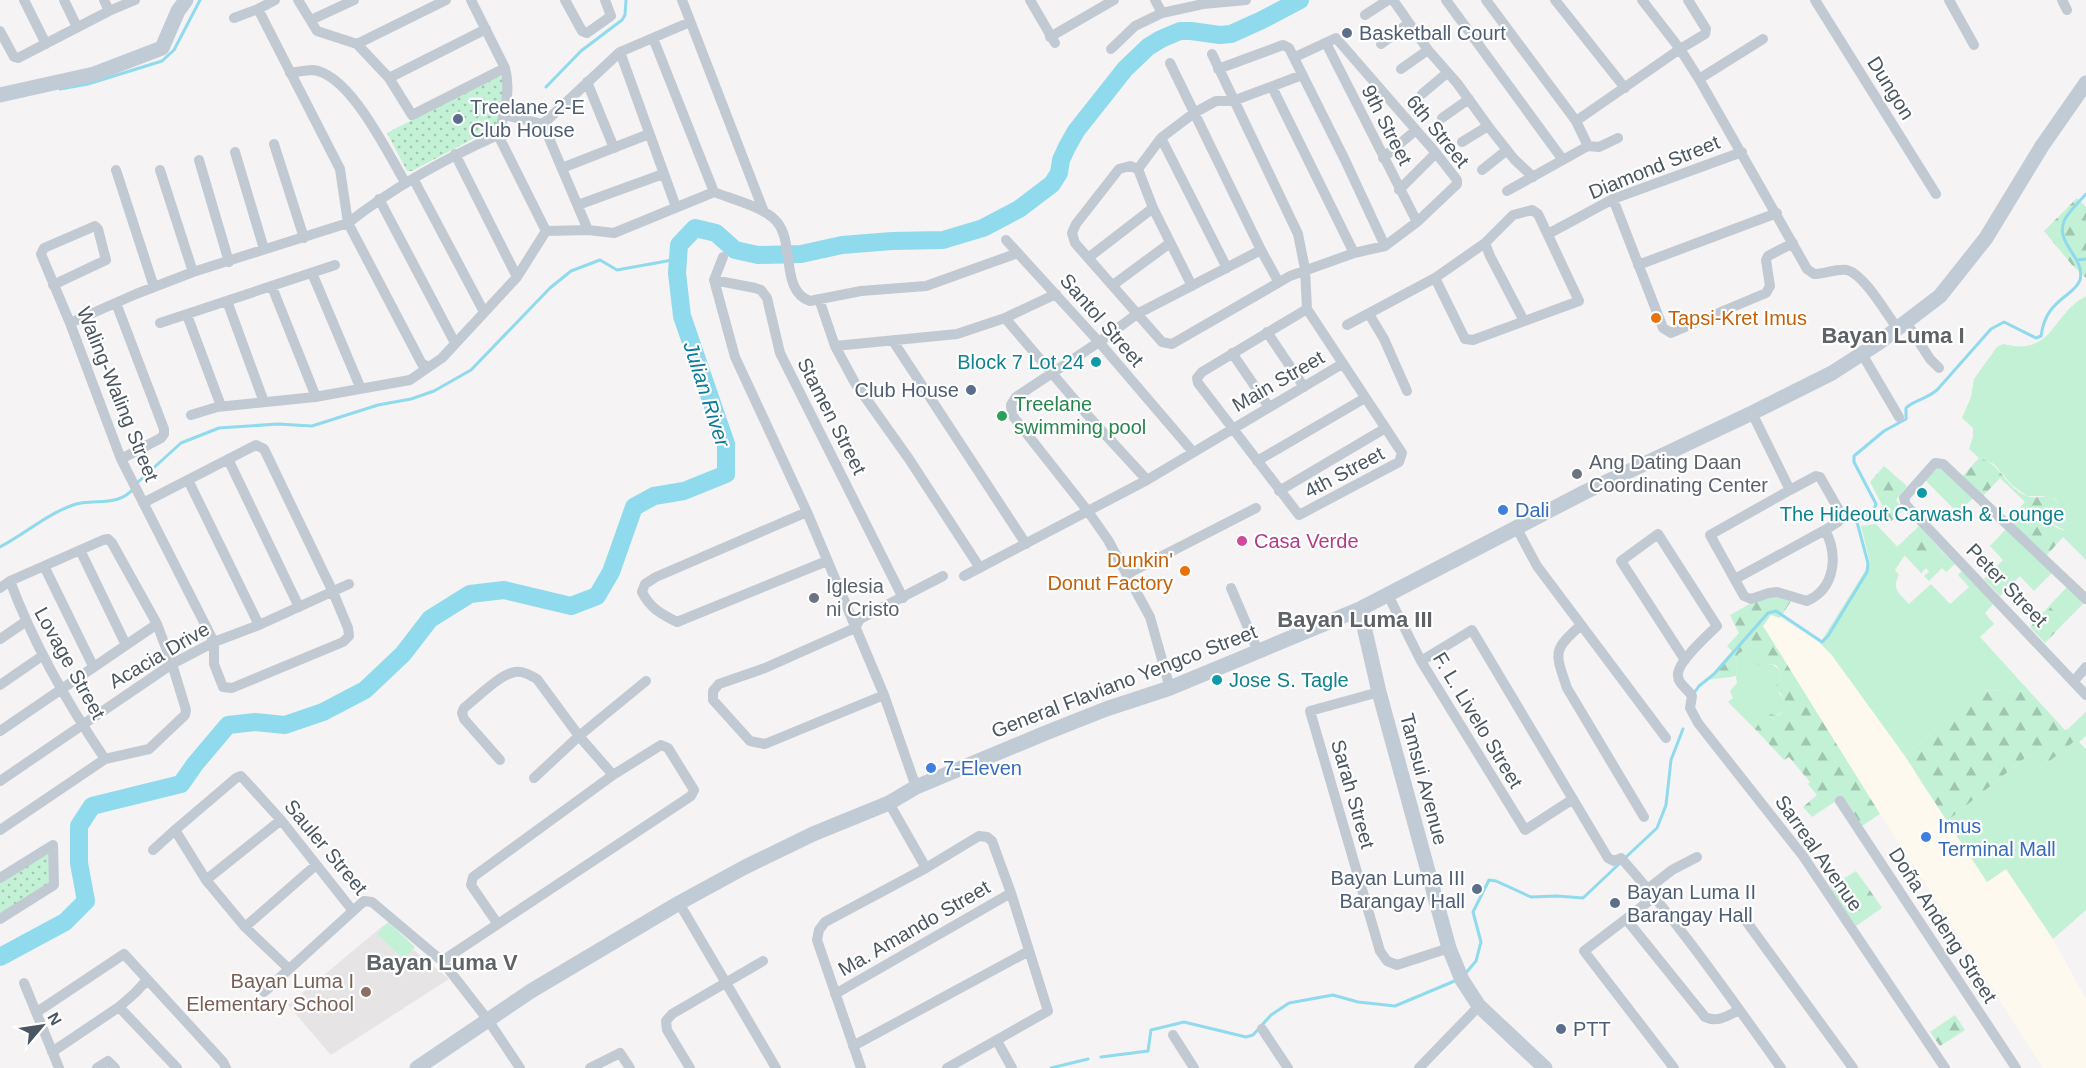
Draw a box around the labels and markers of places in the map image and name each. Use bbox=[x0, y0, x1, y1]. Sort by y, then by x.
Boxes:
place label: Basketball Court bbox=[1359, 22, 1506, 44]
marker: Basketball Court bbox=[1340, 26, 1354, 40]
place label: Treelane 2-E Club House bbox=[470, 96, 585, 141]
marker: Treelane 2-E Club House bbox=[451, 112, 465, 126]
place label: Tapsi-Kret Imus bbox=[1668, 307, 1807, 329]
marker: Tapsi-Kret Imus bbox=[1649, 311, 1663, 325]
place label: Block 7 Lot 24 bbox=[957, 351, 1084, 373]
marker: Block 7 Lot 24 bbox=[1089, 355, 1103, 369]
place label: Club House bbox=[854, 379, 959, 401]
marker: Club House bbox=[964, 383, 978, 397]
place label: Treelane swimming pool bbox=[1014, 393, 1146, 438]
marker: Treelane swimming pool bbox=[995, 409, 1009, 423]
place label: Ang Dating Daan Coordinating Center bbox=[1589, 451, 1768, 496]
marker: Ang Dating Daan Coordinating Center bbox=[1570, 467, 1584, 481]
marker: The Hideout Carwash & Lounge bbox=[1915, 486, 1929, 500]
place label: Dali bbox=[1515, 499, 1549, 521]
marker: Dali bbox=[1496, 503, 1510, 517]
place label: The Hideout Carwash & Lounge bbox=[1780, 503, 2064, 525]
place label: Casa Verde bbox=[1254, 530, 1359, 552]
marker: Casa Verde bbox=[1235, 534, 1249, 548]
place label: Dunkin' Donut Factory bbox=[1047, 549, 1173, 594]
marker: Dunkin' Donut Factory bbox=[1178, 564, 1192, 578]
place label: Iglesia ni Cristo bbox=[826, 575, 899, 620]
marker: Iglesia ni Cristo bbox=[807, 591, 821, 605]
place label: Jose S. Tagle bbox=[1229, 669, 1349, 691]
marker: Jose S. Tagle bbox=[1210, 673, 1224, 687]
place label: 7-Eleven bbox=[943, 757, 1022, 779]
marker: 7-Eleven bbox=[924, 761, 938, 775]
place label: Imus Terminal Mall bbox=[1938, 815, 2056, 860]
marker: Imus Terminal Mall bbox=[1919, 830, 1933, 844]
place label: Bayan Luma III Barangay Hall bbox=[1330, 867, 1465, 912]
place label: Bayan Luma II Barangay Hall bbox=[1627, 881, 1756, 926]
marker: Bayan Luma III Barangay Hall bbox=[1470, 882, 1484, 896]
marker: Bayan Luma II Barangay Hall bbox=[1608, 896, 1622, 910]
place label: Bayan Luma I Elementary School bbox=[186, 970, 354, 1015]
marker: Bayan Luma I Elementary School bbox=[359, 985, 373, 999]
place label: PTT bbox=[1573, 1018, 1611, 1040]
marker: PTT bbox=[1554, 1022, 1568, 1036]

